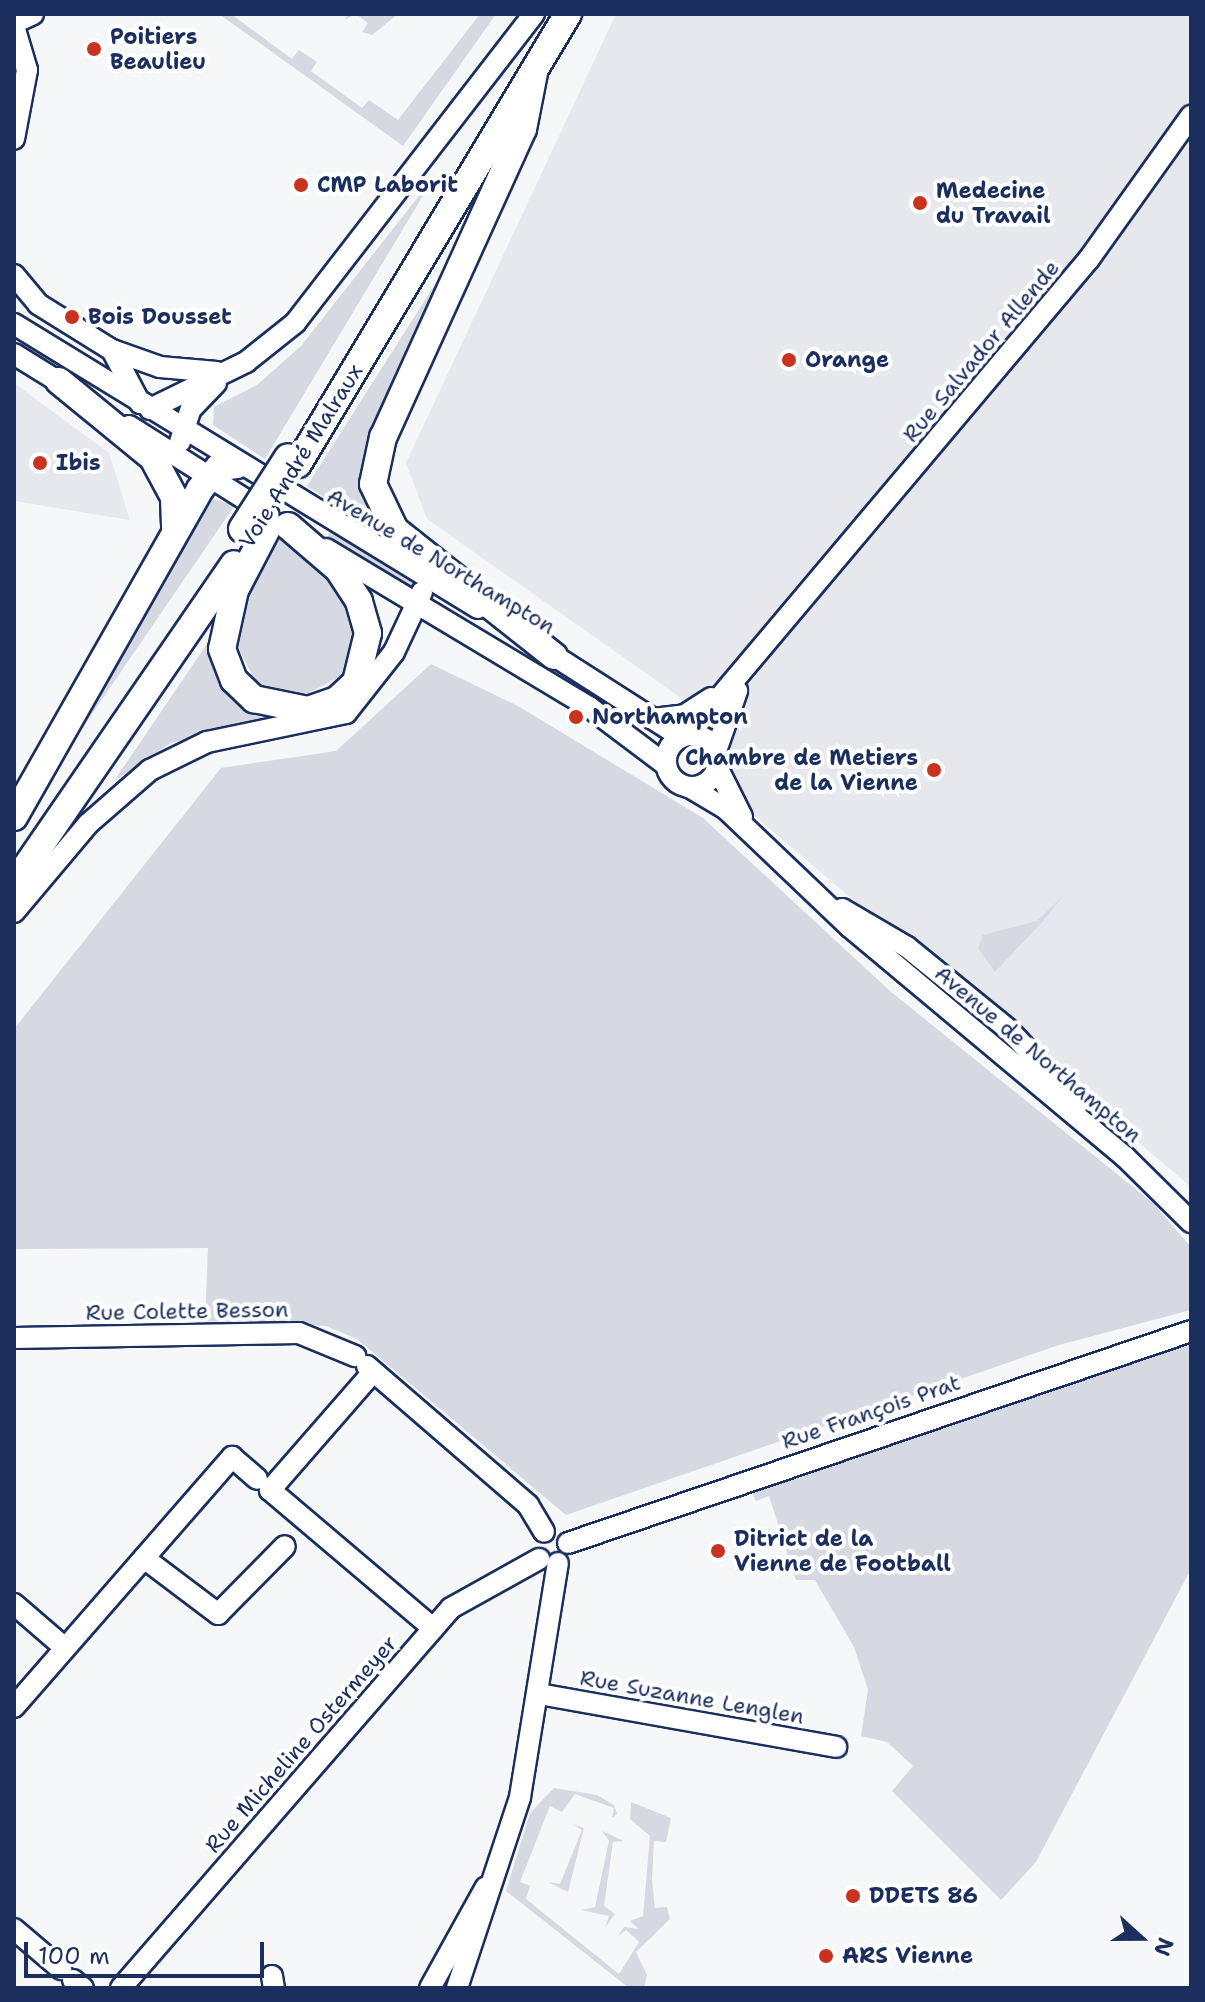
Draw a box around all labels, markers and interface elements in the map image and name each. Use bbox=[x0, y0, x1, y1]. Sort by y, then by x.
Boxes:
place label: Poitiers Beaulieu bbox=[110, 23, 206, 74]
marker: Poitiers Beaulieu bbox=[85, 40, 103, 58]
place label: CMP Laborit bbox=[317, 172, 458, 198]
marker: CMP Laborit bbox=[292, 176, 310, 194]
place label: Medecine du Travail bbox=[936, 177, 1051, 228]
marker: Medecine du Travail bbox=[911, 194, 929, 212]
street label: Rue Salvador Allende bbox=[897, 255, 1065, 447]
place label: Bois Dousset bbox=[88, 304, 232, 330]
marker: Bois Dousset bbox=[63, 308, 81, 326]
place label: Orange bbox=[805, 347, 889, 373]
marker: Orange bbox=[780, 351, 798, 369]
street label: Voie André Malraux bbox=[234, 359, 368, 553]
place label: Ibis bbox=[56, 450, 101, 476]
marker: Ibis bbox=[31, 454, 49, 472]
street label: Avenue de Northampton bbox=[322, 482, 560, 640]
place label: Northampton bbox=[592, 704, 748, 730]
marker: Northampton bbox=[567, 708, 585, 726]
place label: Chambre de Metiers de la Vienne bbox=[685, 744, 918, 796]
marker: Chambre de Metiers de la Vienne bbox=[925, 761, 943, 779]
street label: Avenue de Northampton bbox=[929, 960, 1147, 1148]
street label: Rue Colette Besson bbox=[85, 1296, 289, 1326]
street label: Rue François Prat bbox=[778, 1369, 964, 1455]
place label: Ditrict de la Vienne de Football bbox=[734, 1525, 951, 1576]
marker: Ditrict de la Vienne de Football bbox=[709, 1542, 727, 1560]
street label: Rue Micheline Ostermeyer bbox=[200, 1630, 402, 1858]
street label: Rue Suzanne Lenglen bbox=[578, 1664, 806, 1730]
place label: DDETS 86 bbox=[869, 1883, 978, 1909]
marker: DDETS 86 bbox=[844, 1887, 862, 1905]
north arrow bbox=[1101, 1898, 1181, 1978]
scale bar bbox=[28, 1926, 268, 1976]
text: N bbox=[1147, 1933, 1181, 1960]
text: 100 m bbox=[38, 1940, 110, 1972]
place label: ARS Vienne bbox=[842, 1943, 973, 1969]
marker: ARS Vienne bbox=[817, 1947, 835, 1965]

